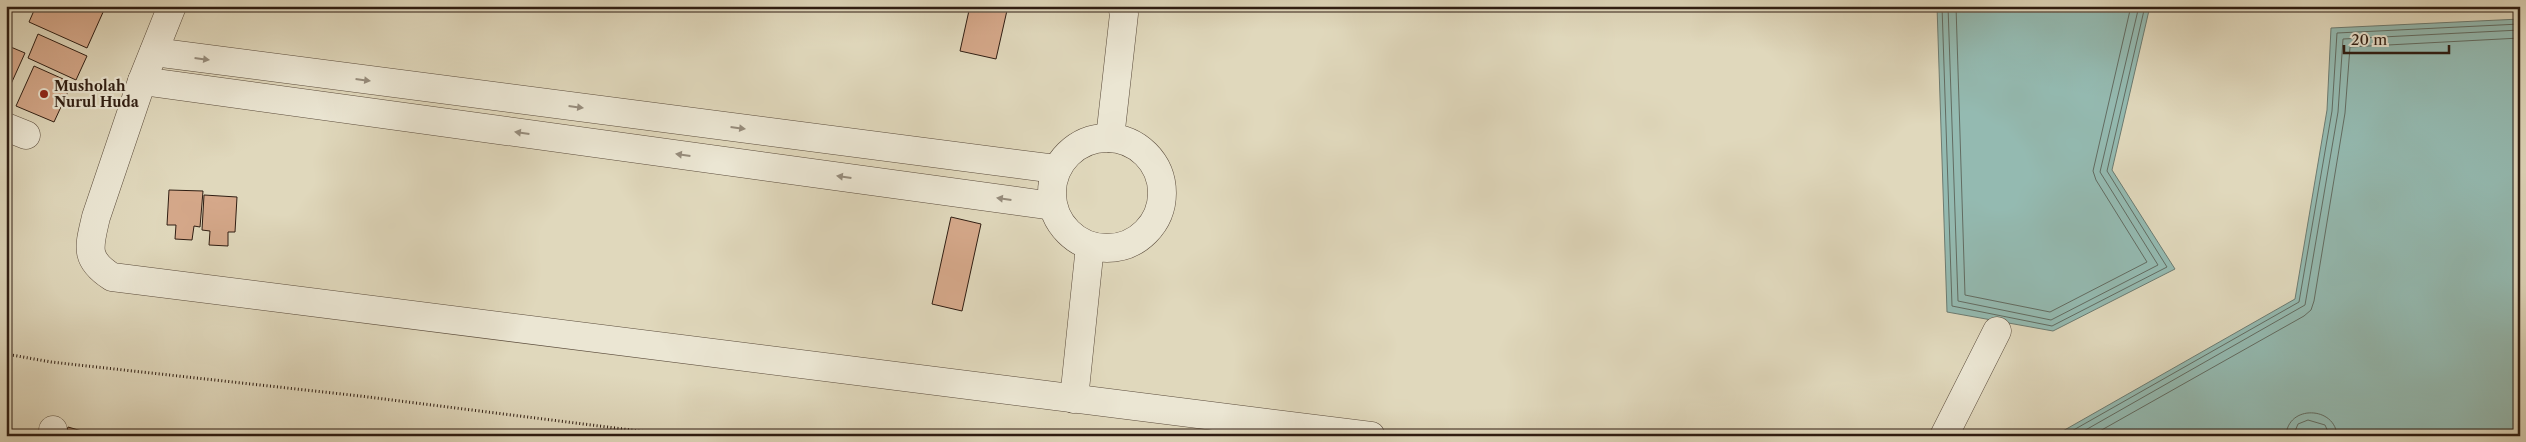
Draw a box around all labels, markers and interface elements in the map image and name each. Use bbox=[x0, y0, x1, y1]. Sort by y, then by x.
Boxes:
scale bar bbox=[2344, 22, 2448, 54]
text: 20 m bbox=[2351, 30, 2387, 49]
one-way arrow bbox=[194, 55, 210, 63]
one-way arrow bbox=[356, 76, 372, 84]
place label: Musholah Nurul Huda bbox=[54, 77, 140, 111]
marker: Musholah Nurul Huda bbox=[38, 88, 50, 100]
one-way arrow bbox=[569, 103, 585, 111]
one-way arrow bbox=[730, 124, 746, 132]
one-way arrow bbox=[513, 129, 529, 137]
one-way arrow bbox=[674, 151, 690, 159]
one-way arrow bbox=[835, 173, 851, 181]
one-way arrow bbox=[996, 195, 1012, 203]

